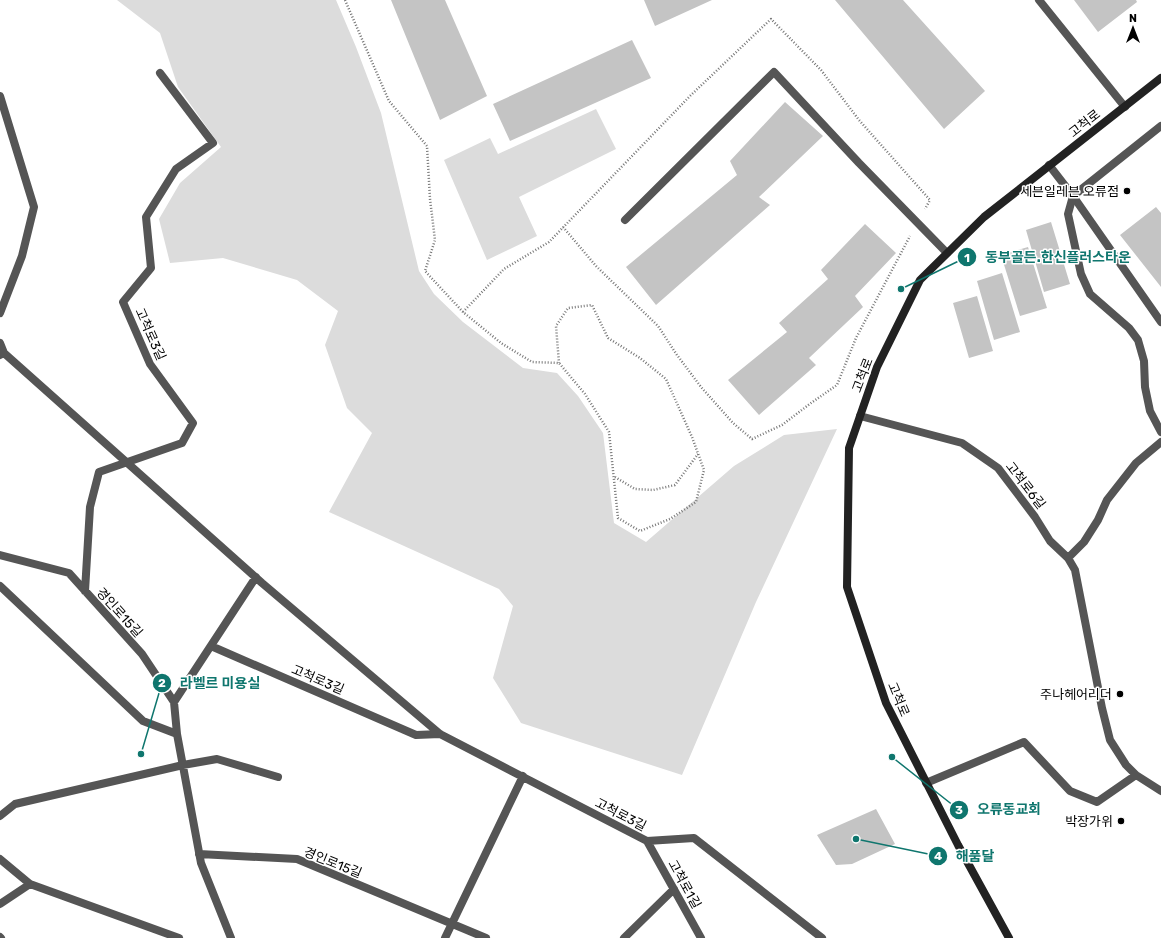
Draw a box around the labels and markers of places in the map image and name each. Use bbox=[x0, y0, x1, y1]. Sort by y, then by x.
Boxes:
place label: 세븐일레븐 오류점 bbox=[1020, 184, 1119, 199]
marker: 세븐일레븐 오류점 bbox=[1122, 186, 1132, 196]
callout: 동부골든.한신플러스타운 bbox=[957, 244, 1139, 270]
callout: 라벨르 미용실 bbox=[152, 670, 268, 696]
place label: 주나헤어리더 bbox=[1040, 687, 1112, 702]
marker: 주나헤어리더 bbox=[1115, 689, 1125, 699]
callout: 오류동교회 bbox=[949, 797, 1049, 823]
place label: 박장가위 bbox=[1065, 814, 1113, 829]
marker: 박장가위 bbox=[1116, 816, 1126, 826]
callout: 해품달 bbox=[928, 843, 1002, 869]

